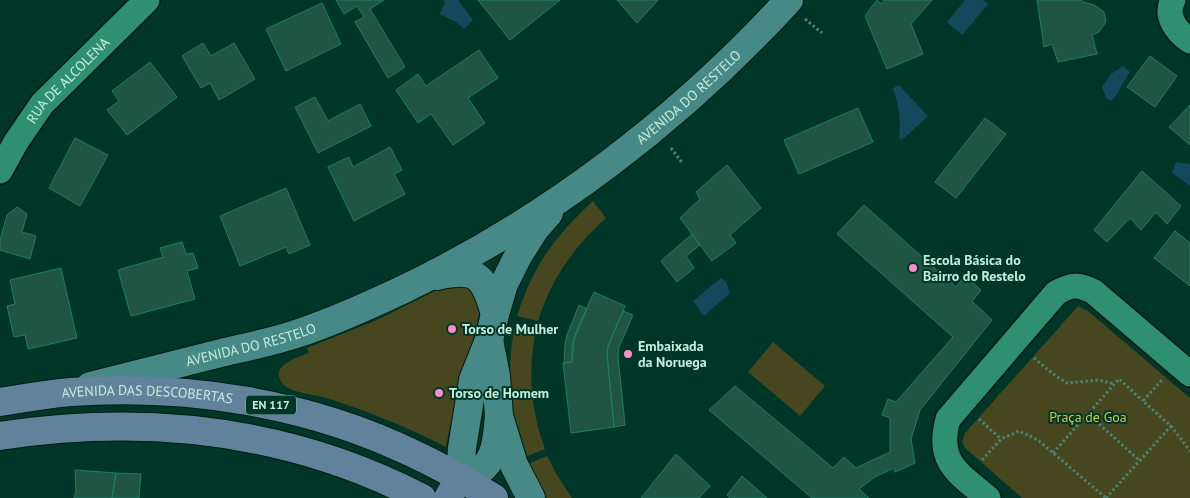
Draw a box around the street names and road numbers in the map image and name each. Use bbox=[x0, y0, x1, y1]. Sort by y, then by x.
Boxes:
street label: RUA DE ALCOLENA bbox=[22, 33, 114, 127]
street label: AVENIDA DO RESTELO bbox=[633, 46, 745, 148]
street label: AVENIDA DO RESTELO bbox=[184, 319, 318, 371]
street label: AVENIDA DAS DESCOBERTAS bbox=[61, 381, 234, 407]
road number: EN 117 bbox=[246, 396, 296, 414]

